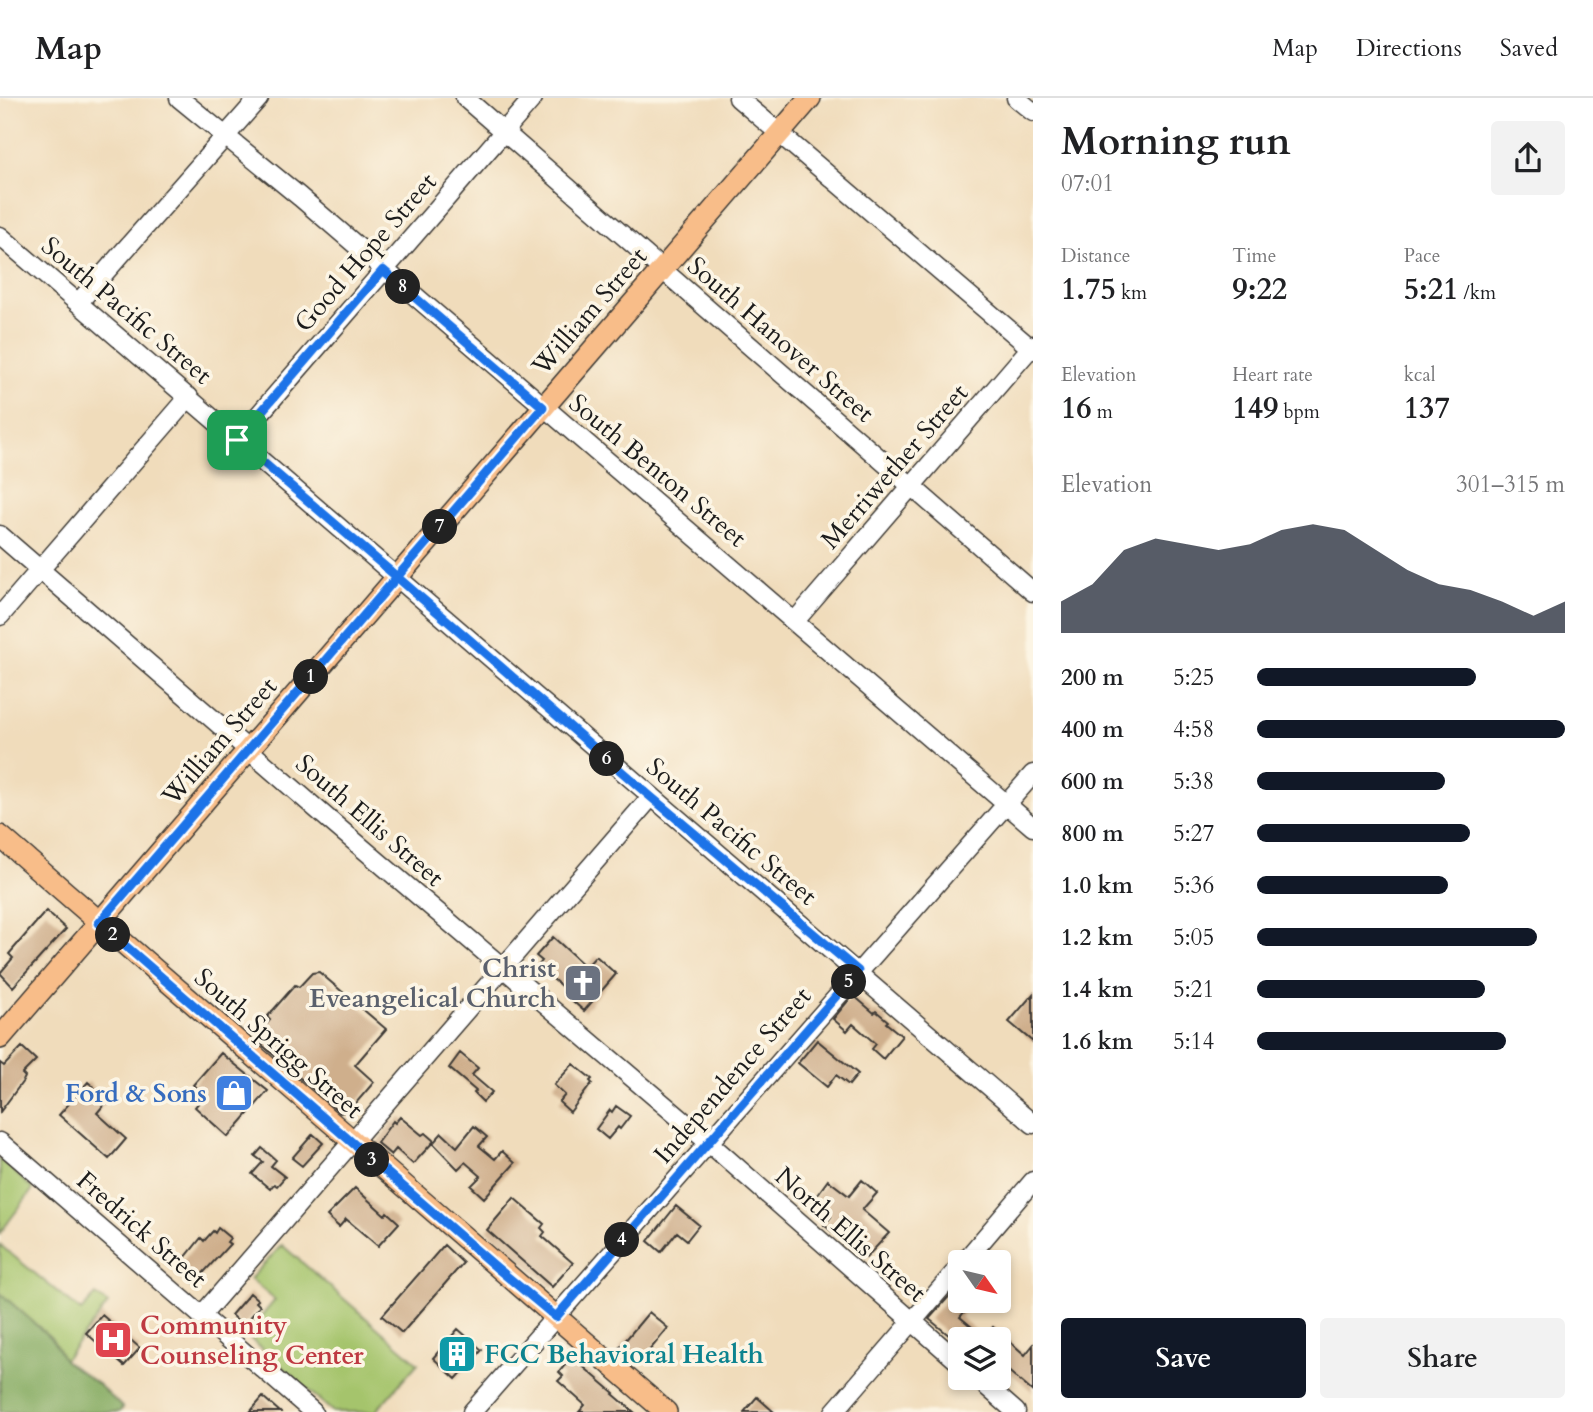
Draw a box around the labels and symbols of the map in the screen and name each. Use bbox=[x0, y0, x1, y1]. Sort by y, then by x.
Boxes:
street label: Good Hope Street bbox=[286, 165, 444, 339]
street label: South Pacific Street bbox=[34, 229, 219, 392]
street label: William Street bbox=[523, 240, 655, 384]
street label: South Hanover Street bbox=[680, 249, 881, 430]
pin: 8 bbox=[386, 270, 420, 304]
street label: Merriwether Street bbox=[813, 376, 976, 557]
street label: South Benton Street bbox=[562, 386, 754, 555]
pin bbox=[207, 410, 267, 470]
pin: 7 bbox=[422, 510, 458, 544]
pin: 1 bbox=[294, 660, 328, 694]
street label: William Street bbox=[153, 670, 285, 814]
pin: 6 bbox=[590, 742, 624, 776]
street label: South Ellis Street bbox=[288, 746, 451, 894]
street label: South Pacific Street bbox=[639, 750, 824, 913]
pin: 2 bbox=[96, 918, 130, 952]
place label: Christ Eveangelical Church bbox=[309, 951, 556, 1016]
street label: South Sprigg Street bbox=[187, 960, 371, 1127]
church icon: Christ Eveangelical Church bbox=[562, 962, 604, 1004]
pin: 5 bbox=[832, 964, 866, 1000]
street label: Independence Street bbox=[646, 980, 819, 1171]
shop icon: Ford & Sons bbox=[213, 1072, 255, 1114]
place label: Ford & Sons bbox=[65, 1076, 207, 1111]
pin: 3 bbox=[354, 1142, 390, 1178]
street label: North Ellis Street bbox=[767, 1159, 934, 1310]
street label: Fredrick Street bbox=[69, 1163, 214, 1296]
pin: 4 bbox=[604, 1222, 640, 1258]
north arrow bbox=[948, 1250, 1012, 1312]
place label: Community Counseling Center bbox=[140, 1308, 364, 1373]
hospital icon: Community Counseling Center bbox=[92, 1319, 134, 1361]
building icon: FCC Behavioral Health bbox=[436, 1333, 478, 1375]
place label: FCC Behavioral Health bbox=[484, 1337, 764, 1372]

